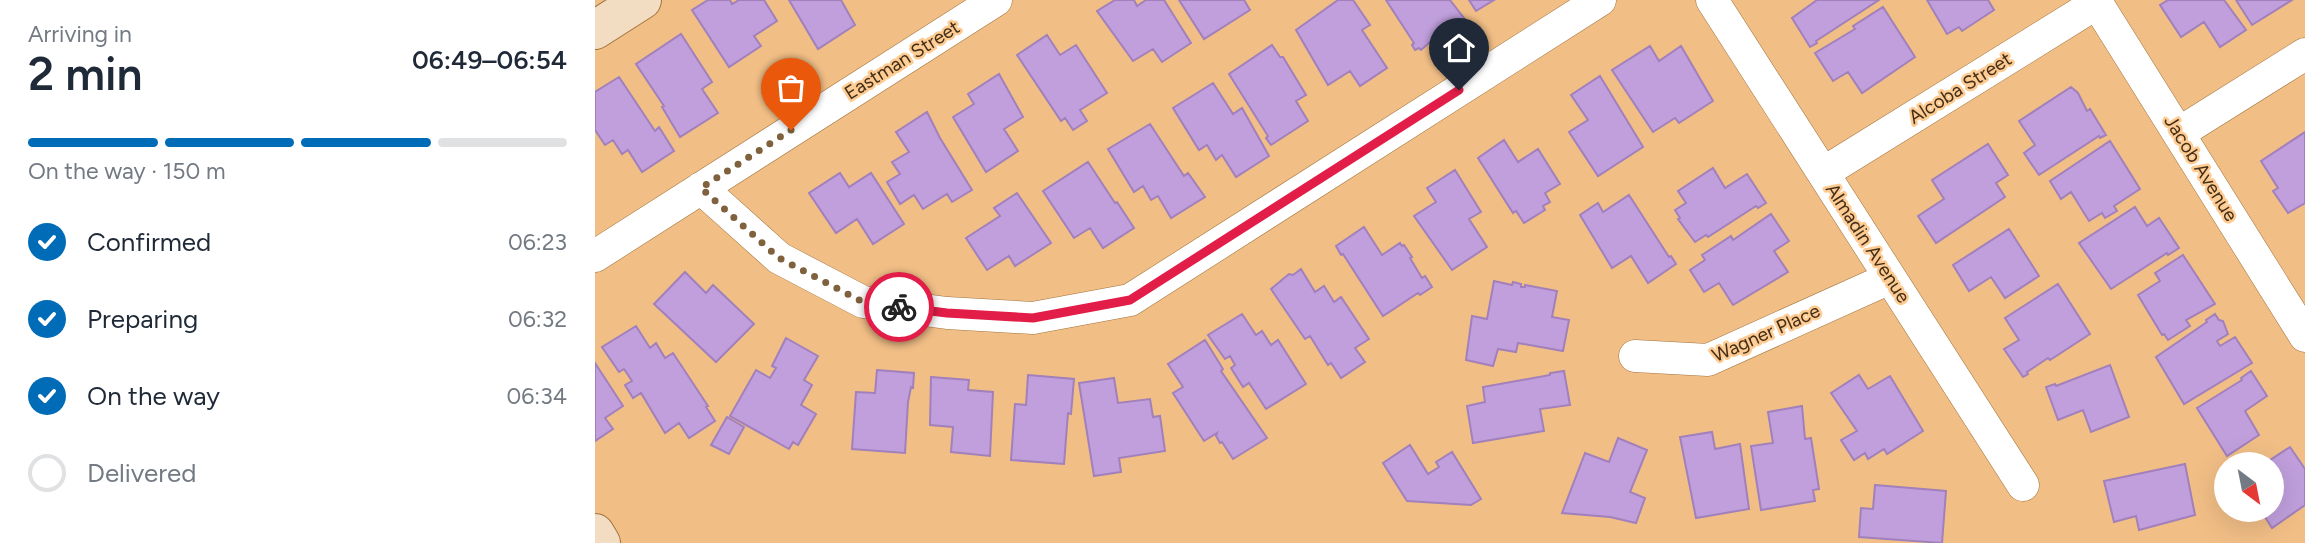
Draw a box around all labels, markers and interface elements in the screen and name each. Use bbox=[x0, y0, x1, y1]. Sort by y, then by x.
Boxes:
street label: Eastman Street bbox=[840, 15, 964, 105]
pin bbox=[1429, 18, 1489, 90]
text: Arriving in bbox=[28, 20, 132, 48]
icon: home bbox=[1440, 29, 1478, 67]
text: 06:49–06:54 bbox=[412, 44, 567, 76]
text: 2 min bbox=[28, 46, 143, 102]
street label: Alcoba Street bbox=[1904, 47, 2016, 129]
pin bbox=[761, 58, 821, 130]
icon: bag bbox=[772, 69, 810, 107]
street label: Jacob Avenue bbox=[2159, 111, 2243, 225]
text: On the way · 150 m bbox=[28, 157, 225, 185]
street label: Almadin Avenue bbox=[1821, 179, 1915, 307]
icon: check bbox=[28, 223, 66, 261]
text: Confirmed bbox=[87, 226, 211, 258]
text: 06:23 bbox=[508, 228, 567, 256]
courier bbox=[864, 272, 934, 342]
icon: bike bbox=[880, 288, 918, 326]
street label: Wagner Place bbox=[1708, 299, 1824, 367]
icon: check bbox=[28, 300, 66, 338]
text: Preparing bbox=[87, 303, 198, 335]
text: 06:32 bbox=[508, 305, 567, 333]
icon: check bbox=[28, 377, 66, 415]
text: On the way bbox=[87, 380, 220, 412]
text: 06:34 bbox=[507, 382, 567, 410]
north arrow bbox=[2214, 452, 2284, 522]
map controls bbox=[2214, 452, 2284, 522]
text: Delivered bbox=[87, 457, 196, 489]

